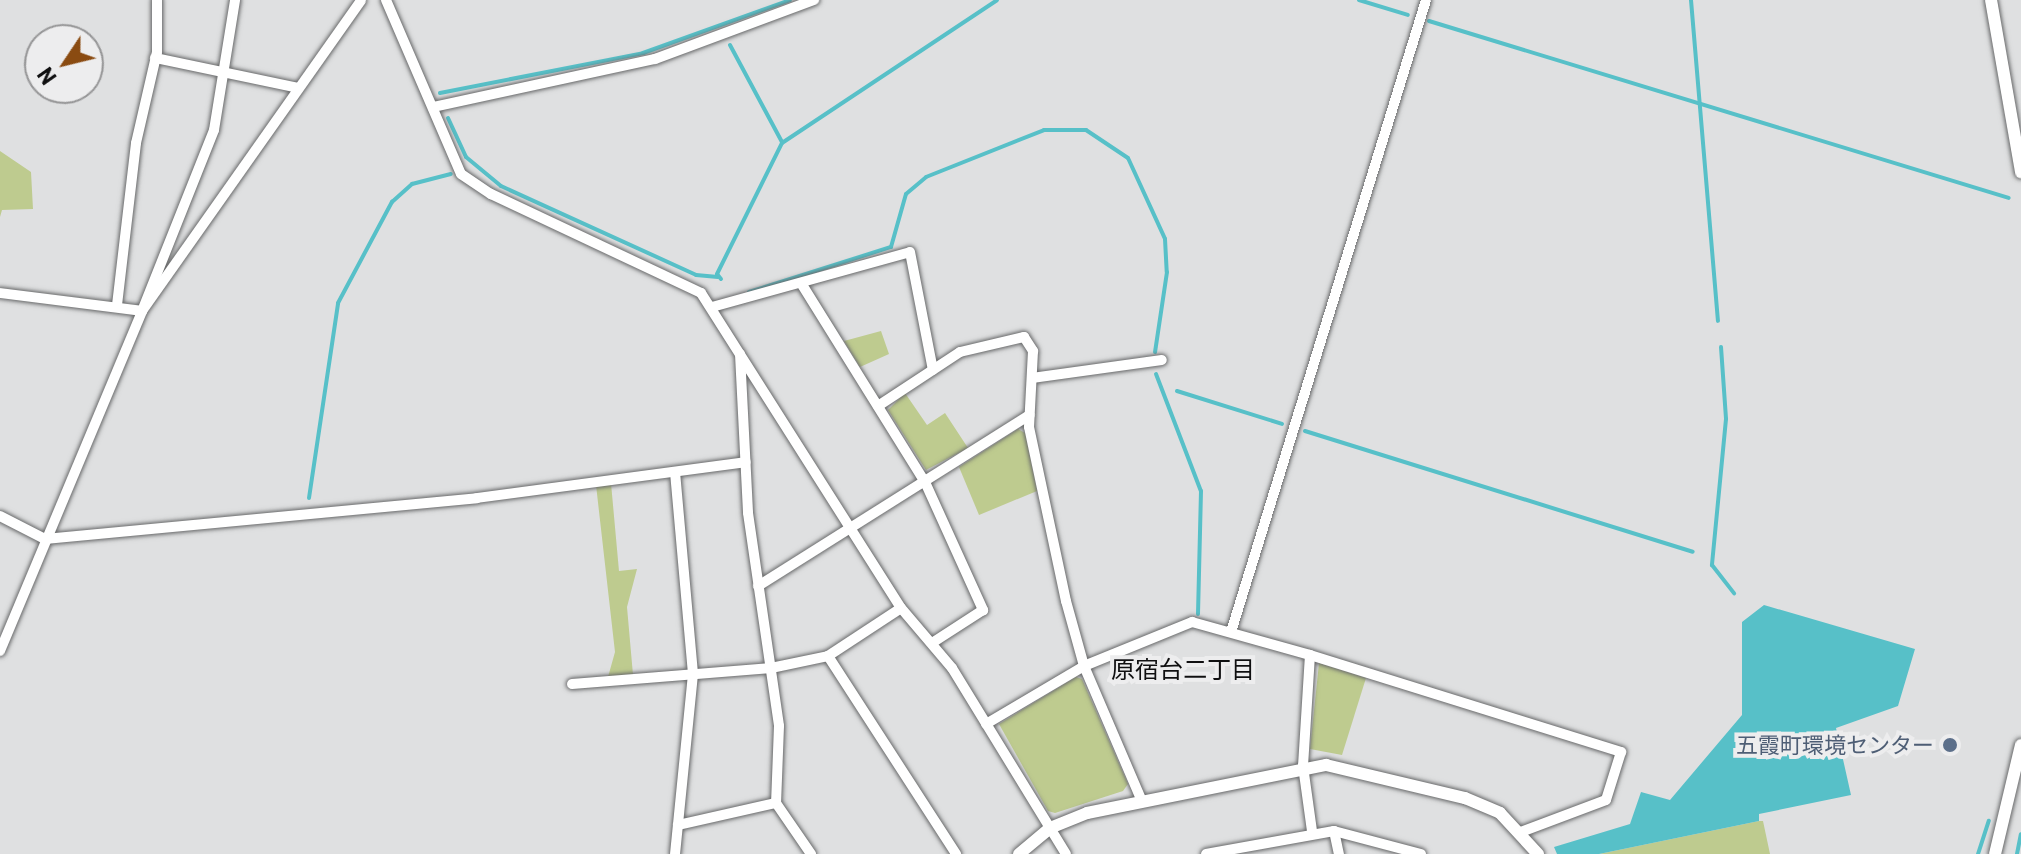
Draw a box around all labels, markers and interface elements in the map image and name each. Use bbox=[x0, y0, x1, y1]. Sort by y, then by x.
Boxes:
north arrow bbox=[24, 24, 104, 104]
text: N bbox=[31, 63, 61, 90]
district label: 原宿台二丁目 bbox=[1111, 655, 1255, 683]
place label: 五霞町環境センター bbox=[1736, 732, 1934, 758]
marker: 五霞町環境センター bbox=[1941, 736, 1959, 754]

